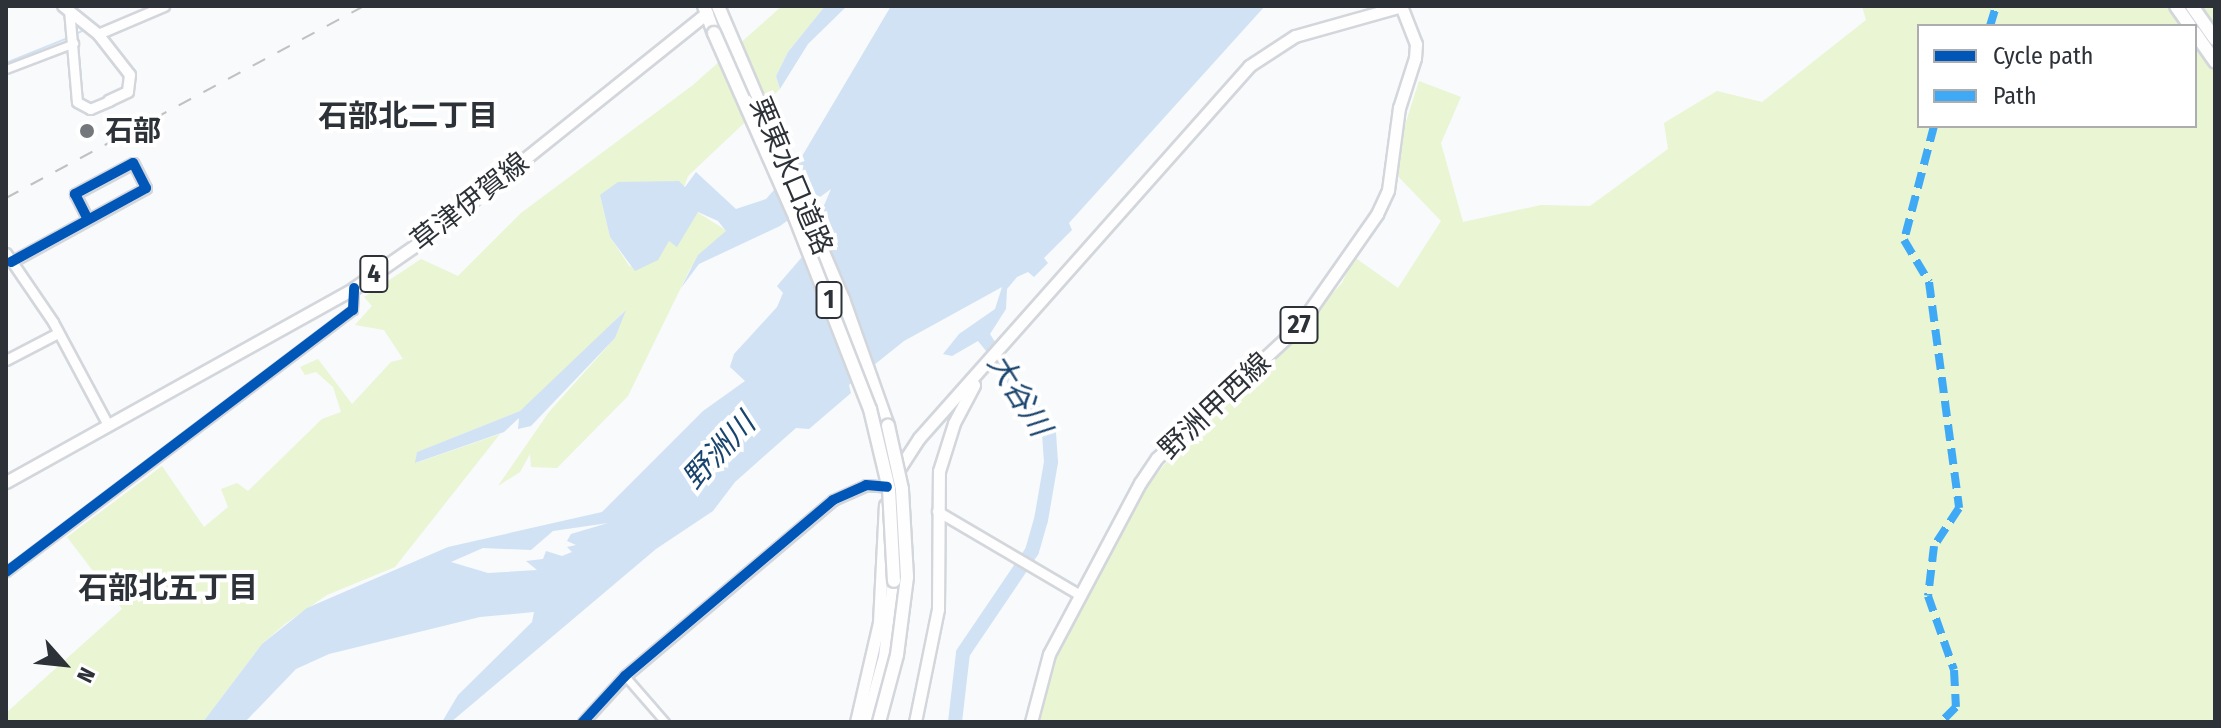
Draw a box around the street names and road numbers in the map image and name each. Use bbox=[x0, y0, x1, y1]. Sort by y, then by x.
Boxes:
street label: 栗東水口道路 bbox=[743, 92, 839, 260]
street label: 草津伊賀線 bbox=[404, 146, 536, 258]
road number: 4 bbox=[358, 252, 390, 296]
road number: 1 bbox=[815, 278, 843, 322]
road number: 27 bbox=[1279, 303, 1319, 347]
street label: 野洲甲西線 bbox=[1152, 346, 1278, 466]

